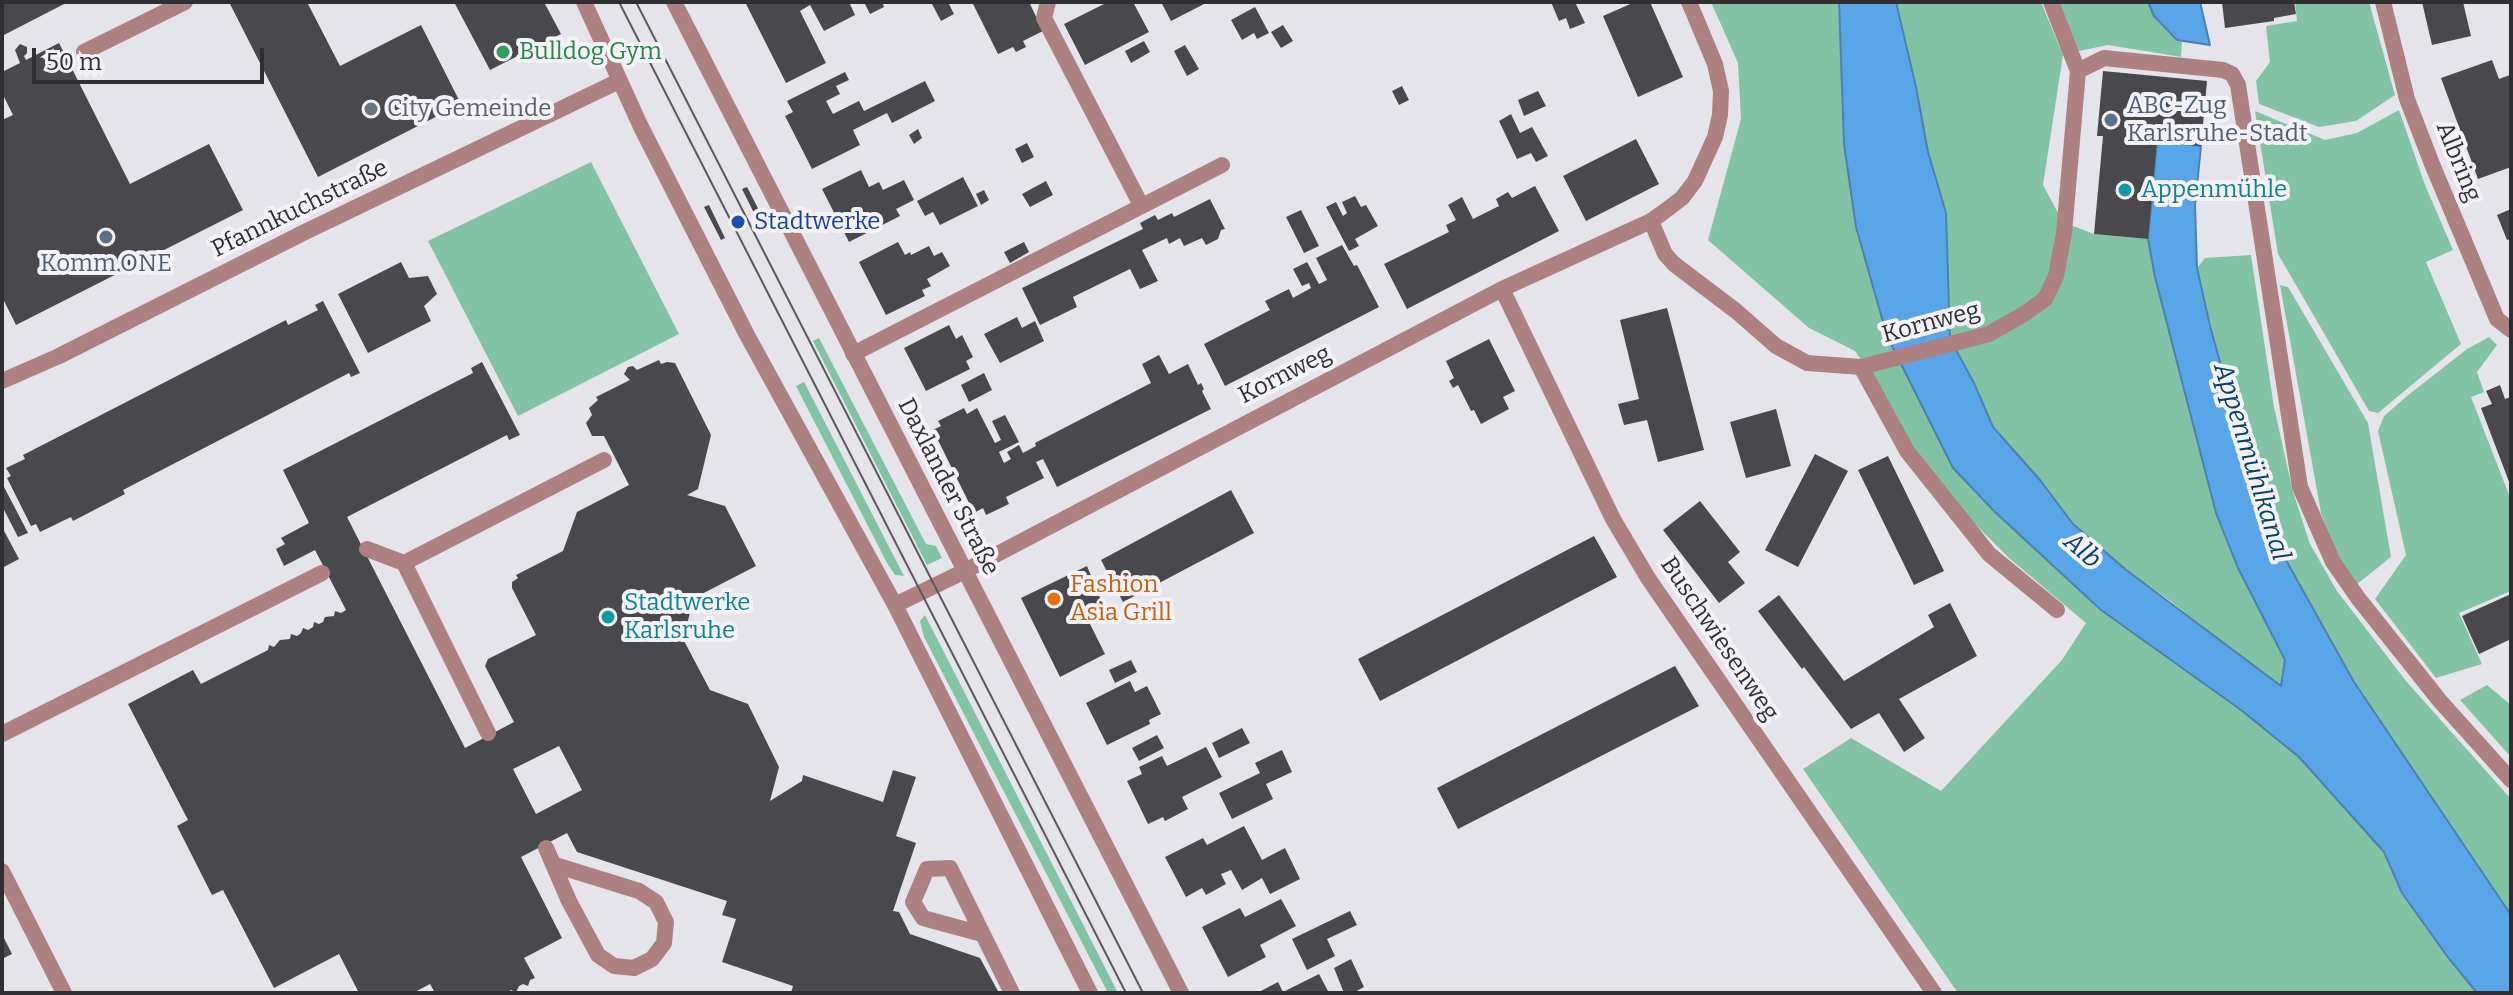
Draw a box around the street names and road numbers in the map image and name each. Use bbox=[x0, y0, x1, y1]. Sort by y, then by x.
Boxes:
street label: Albring bbox=[2429, 118, 2487, 206]
street label: Pfannkuchstraße bbox=[207, 154, 393, 264]
street label: Kornweg bbox=[1879, 296, 1983, 350]
street label: Kornweg bbox=[1234, 339, 1336, 411]
street label: Daxlander Straße bbox=[891, 394, 1005, 580]
street label: Buschwiesenweg bbox=[1654, 552, 1784, 726]

